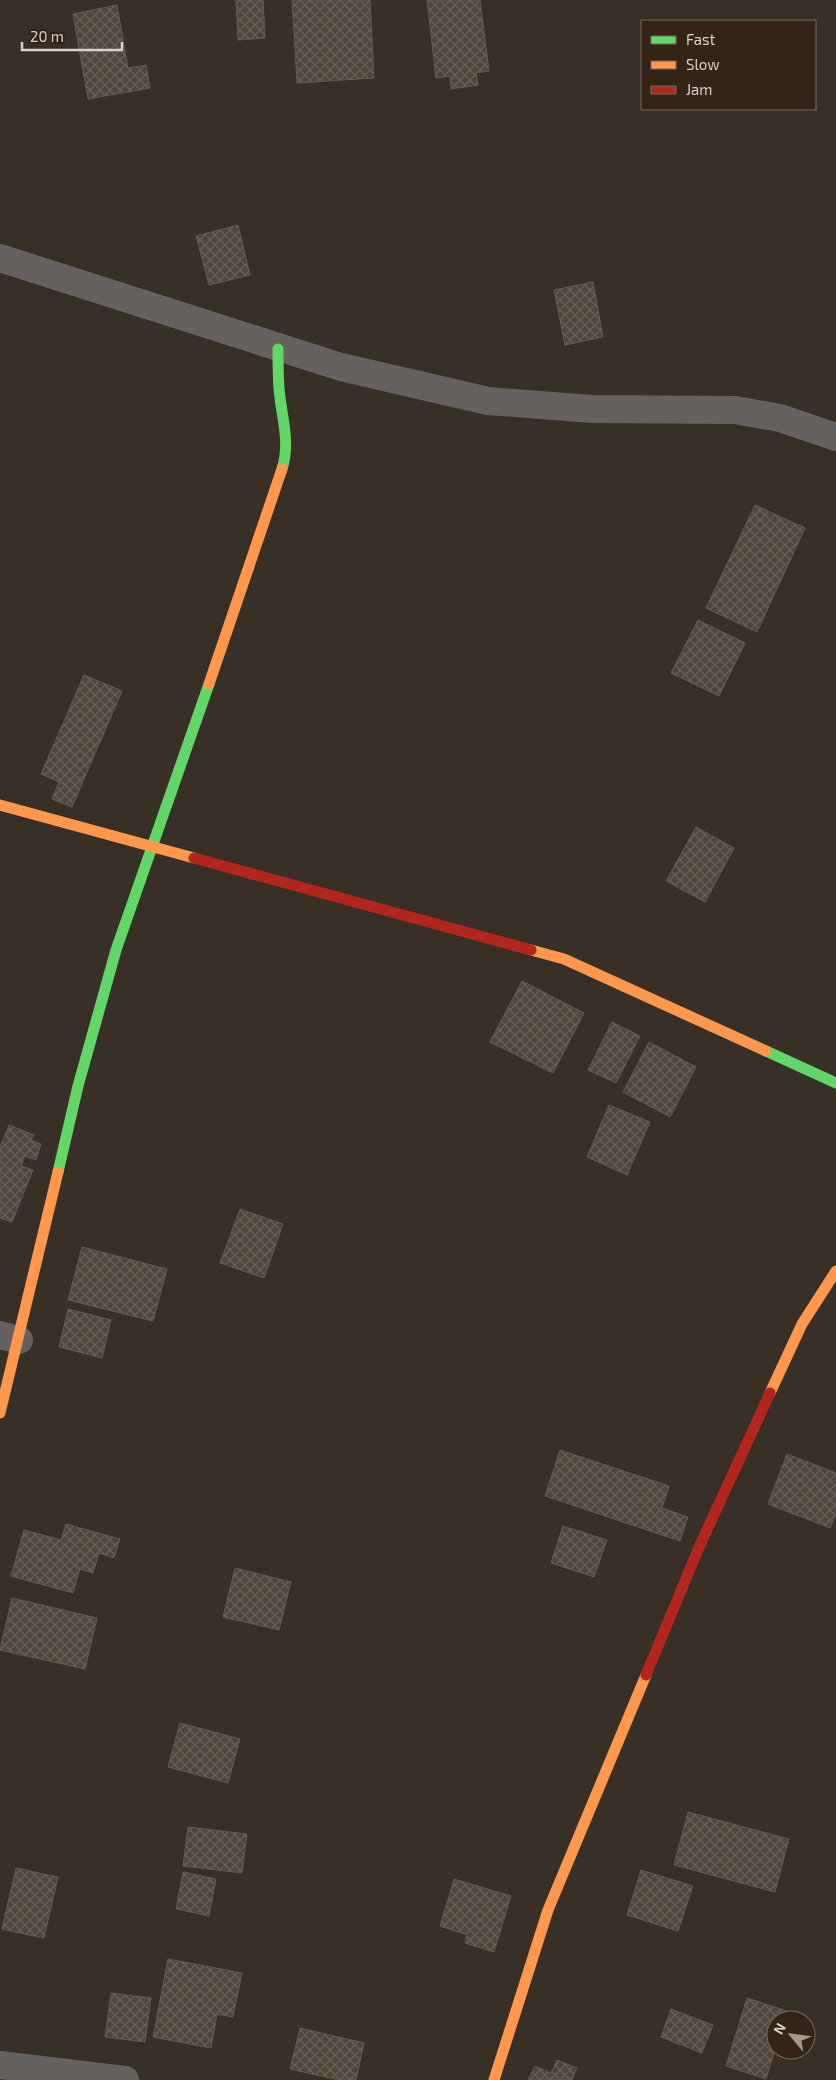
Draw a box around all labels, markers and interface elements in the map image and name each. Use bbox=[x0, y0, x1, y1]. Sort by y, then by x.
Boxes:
scale bar bbox=[22, 20, 122, 52]
legend bbox=[641, 20, 816, 110]
text: 20 m bbox=[30, 27, 64, 45]
text: Fast bbox=[686, 30, 716, 48]
text: Slow bbox=[686, 55, 720, 73]
text: Jam bbox=[686, 80, 712, 98]
north arrow bbox=[766, 2010, 816, 2060]
text: N bbox=[769, 2020, 789, 2037]

